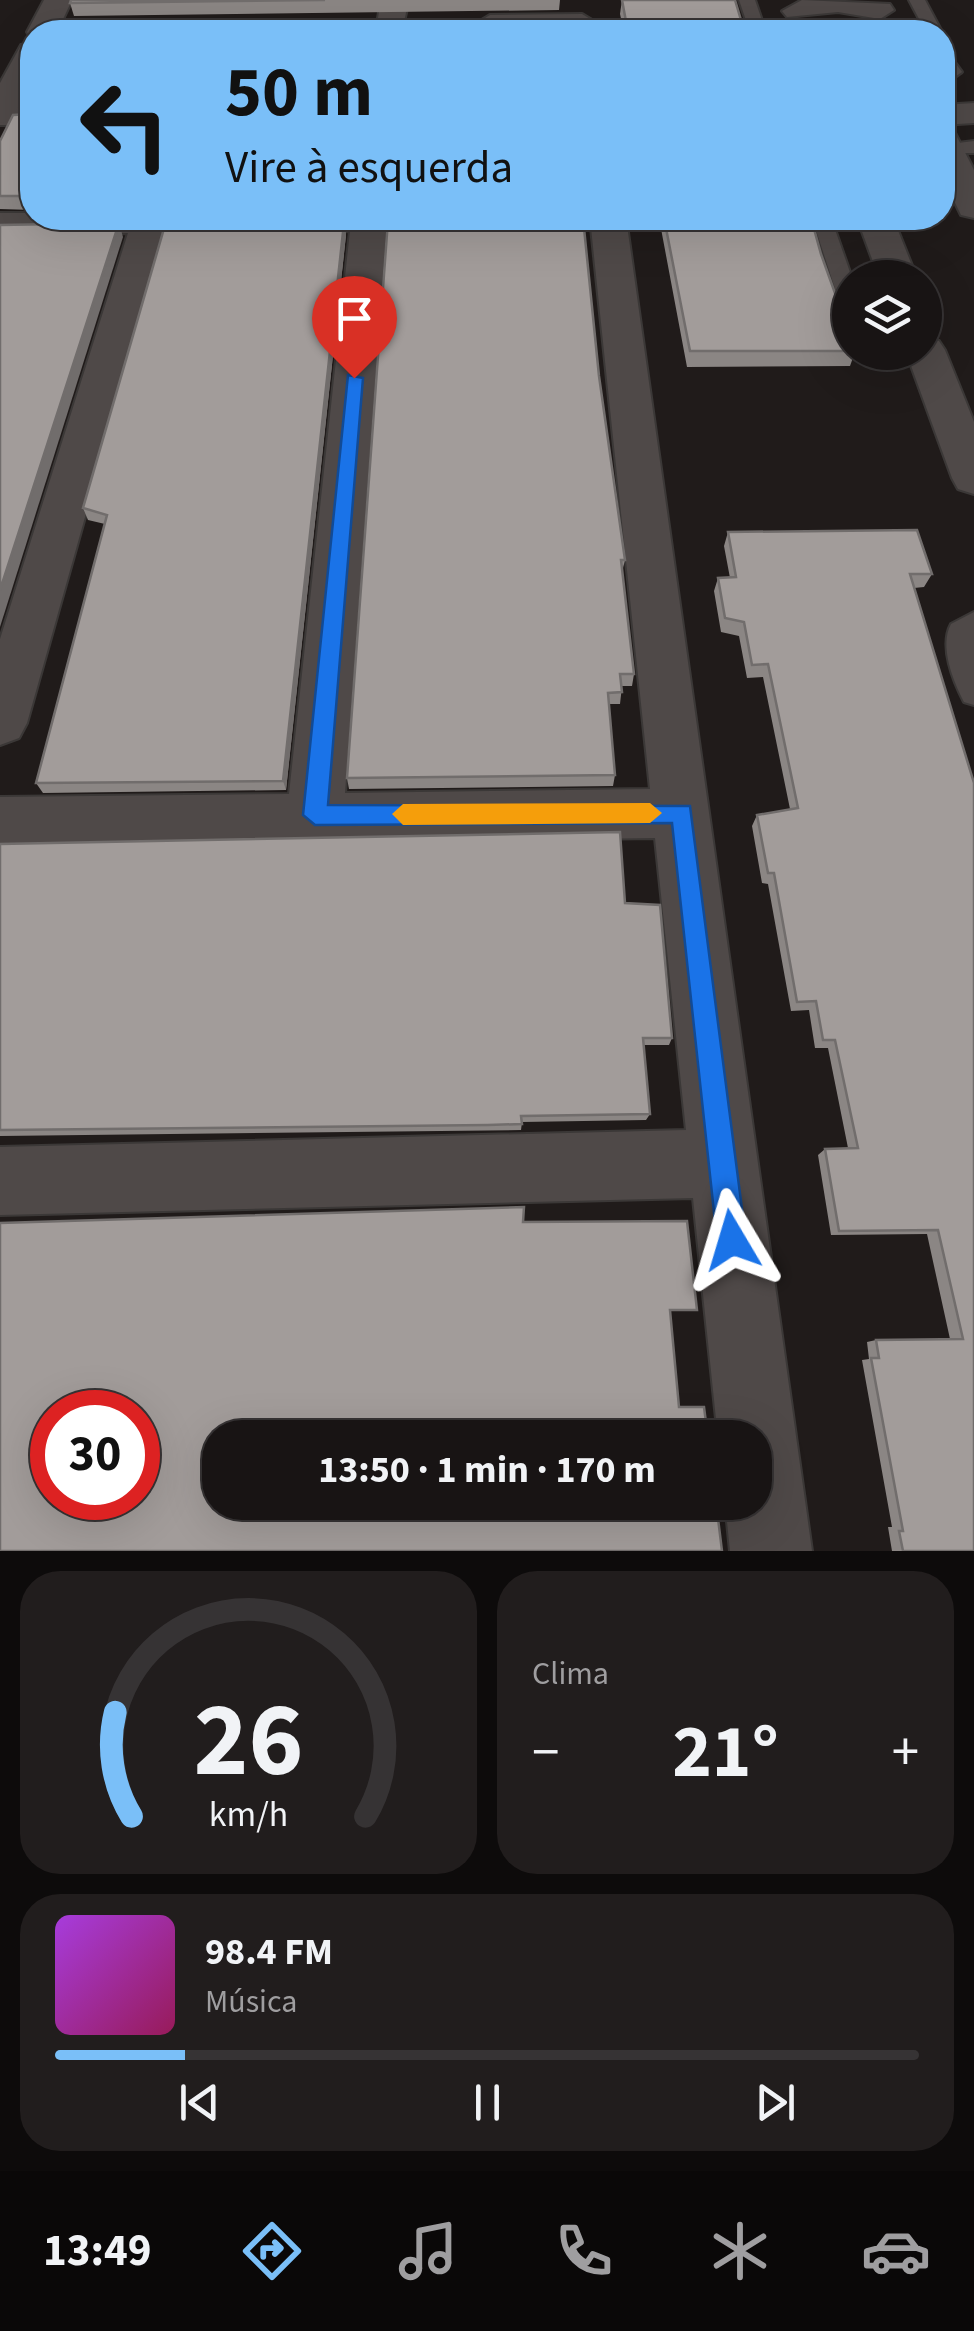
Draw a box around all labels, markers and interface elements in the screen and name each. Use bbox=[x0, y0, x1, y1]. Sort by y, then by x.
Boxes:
text: 50 m bbox=[225, 43, 373, 143]
icon: left bbox=[60, 60, 190, 190]
text: Vire à esquerda bbox=[225, 136, 513, 200]
map controls bbox=[832, 260, 942, 370]
button: layers bbox=[832, 260, 942, 370]
pin bbox=[312, 276, 397, 379]
icon: arrive bbox=[327, 291, 382, 346]
position arrow bbox=[680, 1188, 784, 1292]
speed limit sign: 30 bbox=[30, 1390, 160, 1520]
text: 13:50 · 1 min · 170 m bbox=[318, 1443, 656, 1497]
text: Clima bbox=[532, 1651, 609, 1697]
text: 26 bbox=[194, 1668, 303, 1816]
text: 21° bbox=[672, 1699, 779, 1806]
text: − bbox=[532, 1714, 559, 1792]
text: + bbox=[892, 1714, 919, 1792]
text: km/h bbox=[209, 1789, 288, 1840]
text: 98.4 FM bbox=[205, 1925, 333, 1979]
text: Música bbox=[205, 1979, 297, 2025]
icon: previous bbox=[172, 2075, 227, 2130]
icon: pause bbox=[460, 2075, 515, 2130]
icon: next bbox=[748, 2075, 803, 2130]
icon: directions bbox=[237, 2216, 307, 2286]
icon: music bbox=[393, 2216, 463, 2286]
icon: phone bbox=[549, 2216, 619, 2286]
icon: climate bbox=[705, 2216, 775, 2286]
icon: car bbox=[861, 2216, 931, 2286]
text: 13:49 bbox=[43, 2219, 152, 2283]

